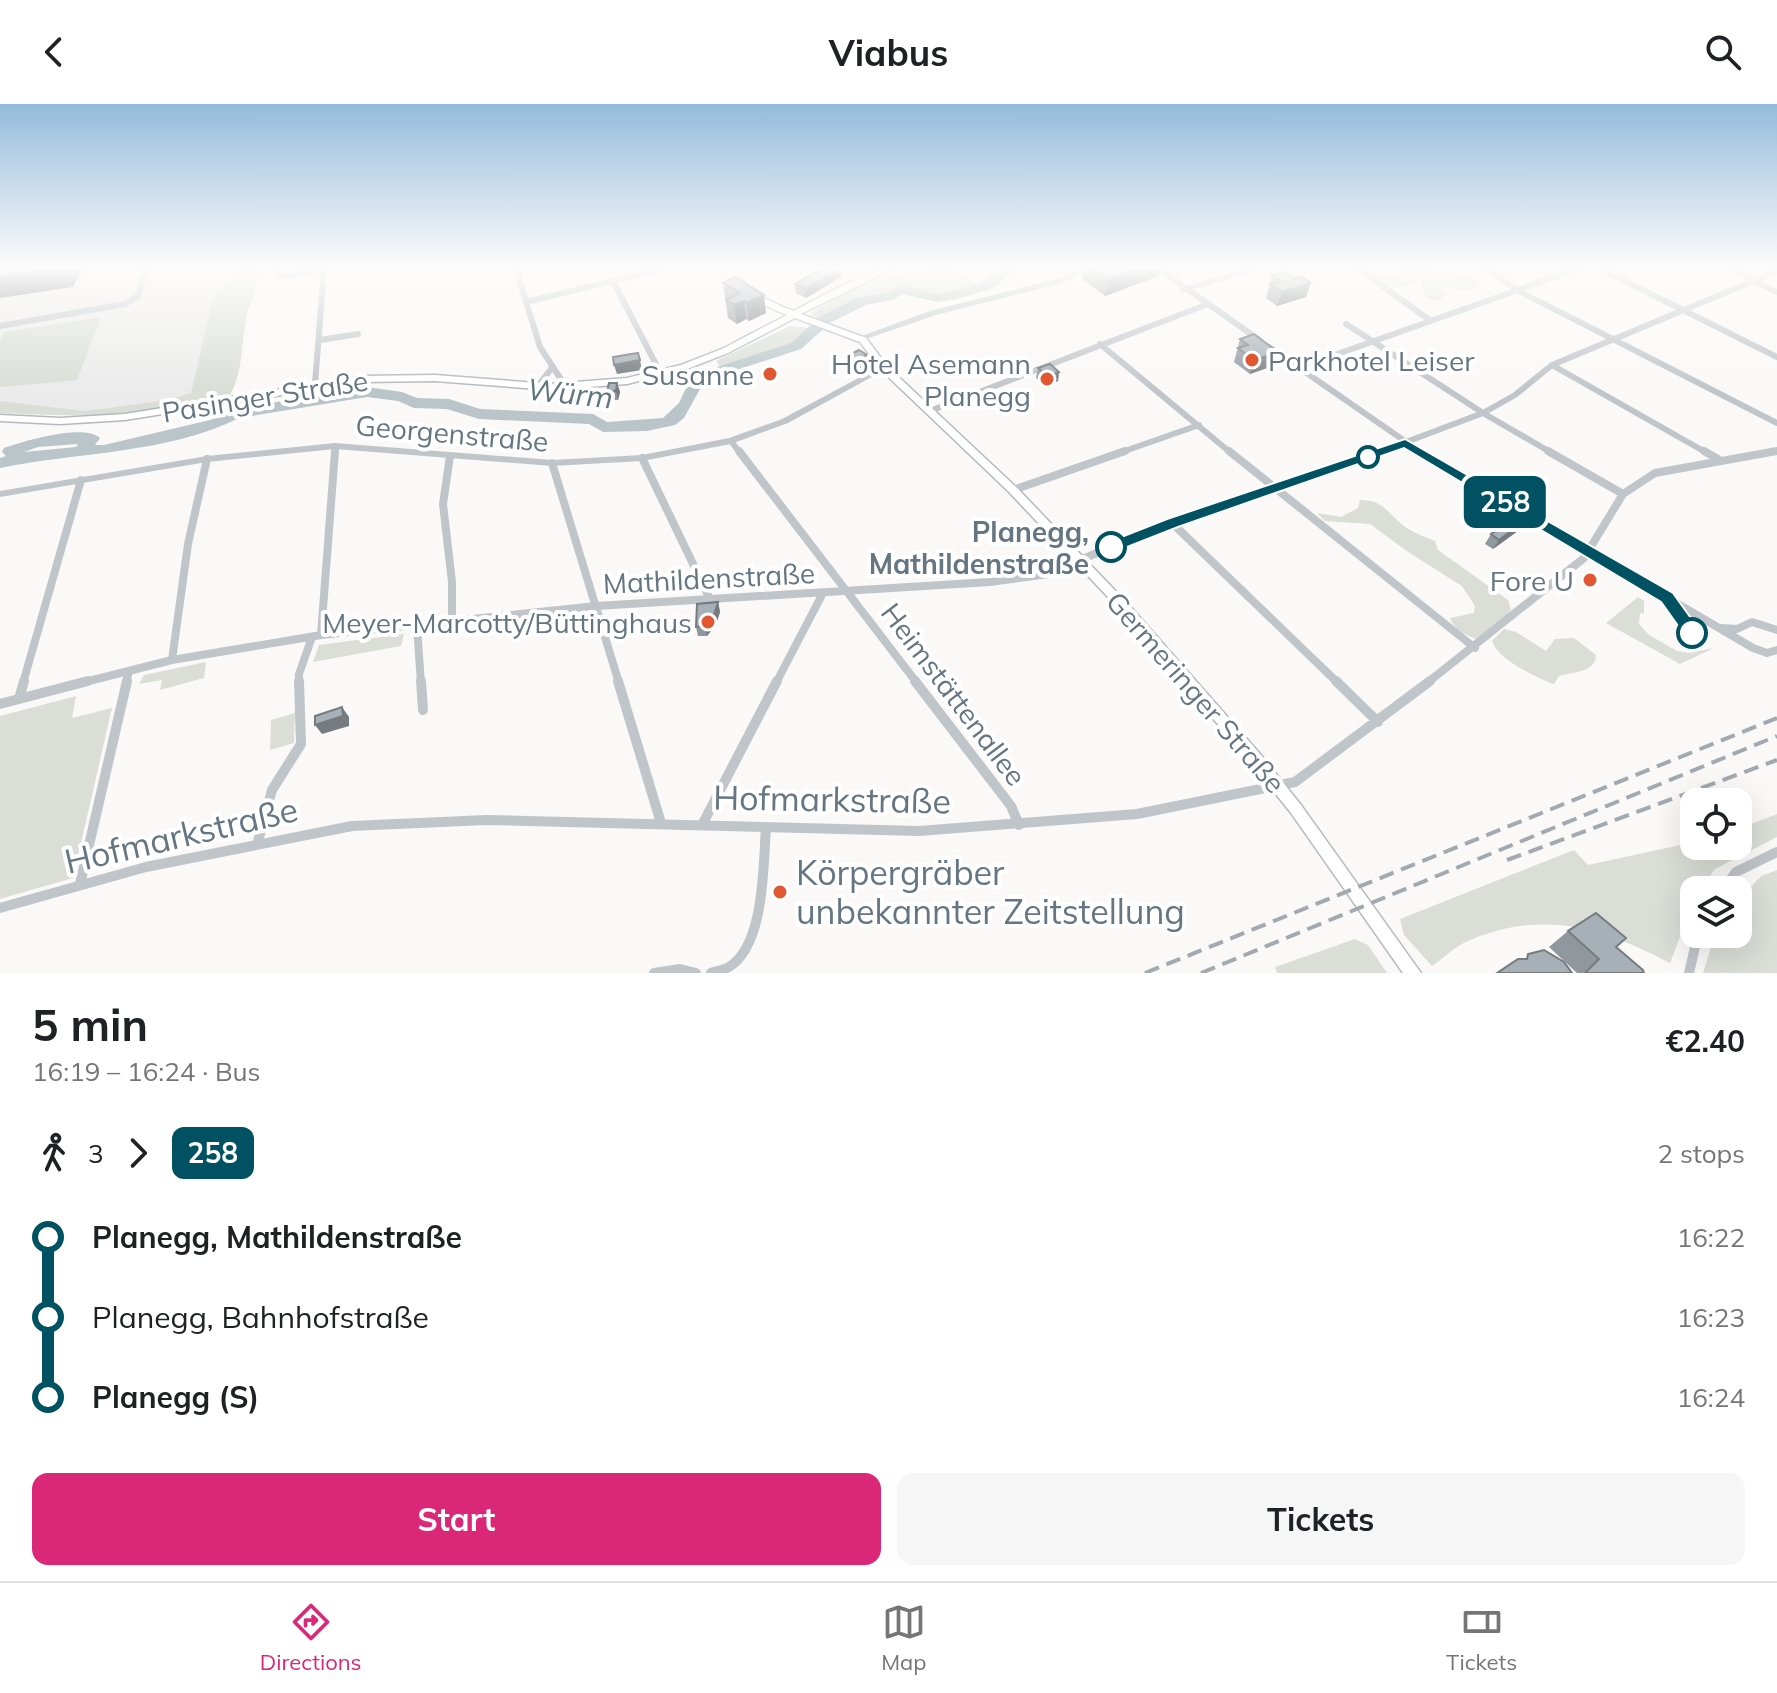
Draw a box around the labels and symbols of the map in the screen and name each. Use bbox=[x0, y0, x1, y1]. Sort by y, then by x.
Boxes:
place label: Parkhotel Leiser bbox=[1268, 343, 1475, 378]
place label: Hotel Asemann Planegg bbox=[831, 346, 1031, 413]
marker: Parkhotel Leiser bbox=[1243, 351, 1261, 369]
place label: Susanne bbox=[642, 357, 754, 392]
street label: Pasinger Straße bbox=[160, 362, 370, 430]
marker: Susanne bbox=[761, 365, 779, 383]
water label: Würm bbox=[525, 370, 615, 416]
marker: Hotel Asemann Planegg bbox=[1038, 370, 1056, 388]
street label: Georgenstraße bbox=[354, 407, 550, 459]
unlabelled marker bbox=[1357, 446, 1379, 468]
line badge: 258 bbox=[1459, 476, 1551, 528]
place label: Planegg, Mathildenstraße bbox=[869, 514, 1089, 581]
marker: Planegg, Mathildenstraße bbox=[1096, 532, 1126, 562]
street label: Mathildenstraße bbox=[602, 555, 816, 601]
place label: Fore U bbox=[1490, 563, 1574, 598]
marker: Fore U bbox=[1581, 571, 1599, 589]
street label: Germeringer Straße bbox=[1099, 584, 1293, 800]
street label: Heimstättenallee bbox=[874, 596, 1034, 792]
place label: Meyer-Marcotty/Büttinghaus bbox=[322, 605, 692, 640]
marker: Meyer-Marcotty/Büttinghaus bbox=[699, 613, 717, 631]
unlabelled marker bbox=[1677, 618, 1707, 648]
street label: Hofmarkstraße bbox=[713, 775, 951, 823]
street label: Hofmarkstraße bbox=[60, 787, 302, 883]
place label: Körpergräber unbekannter Zeitstellung bbox=[796, 851, 1185, 933]
marker: Körpergräber unbekannter Zeitstellung bbox=[771, 883, 789, 901]

